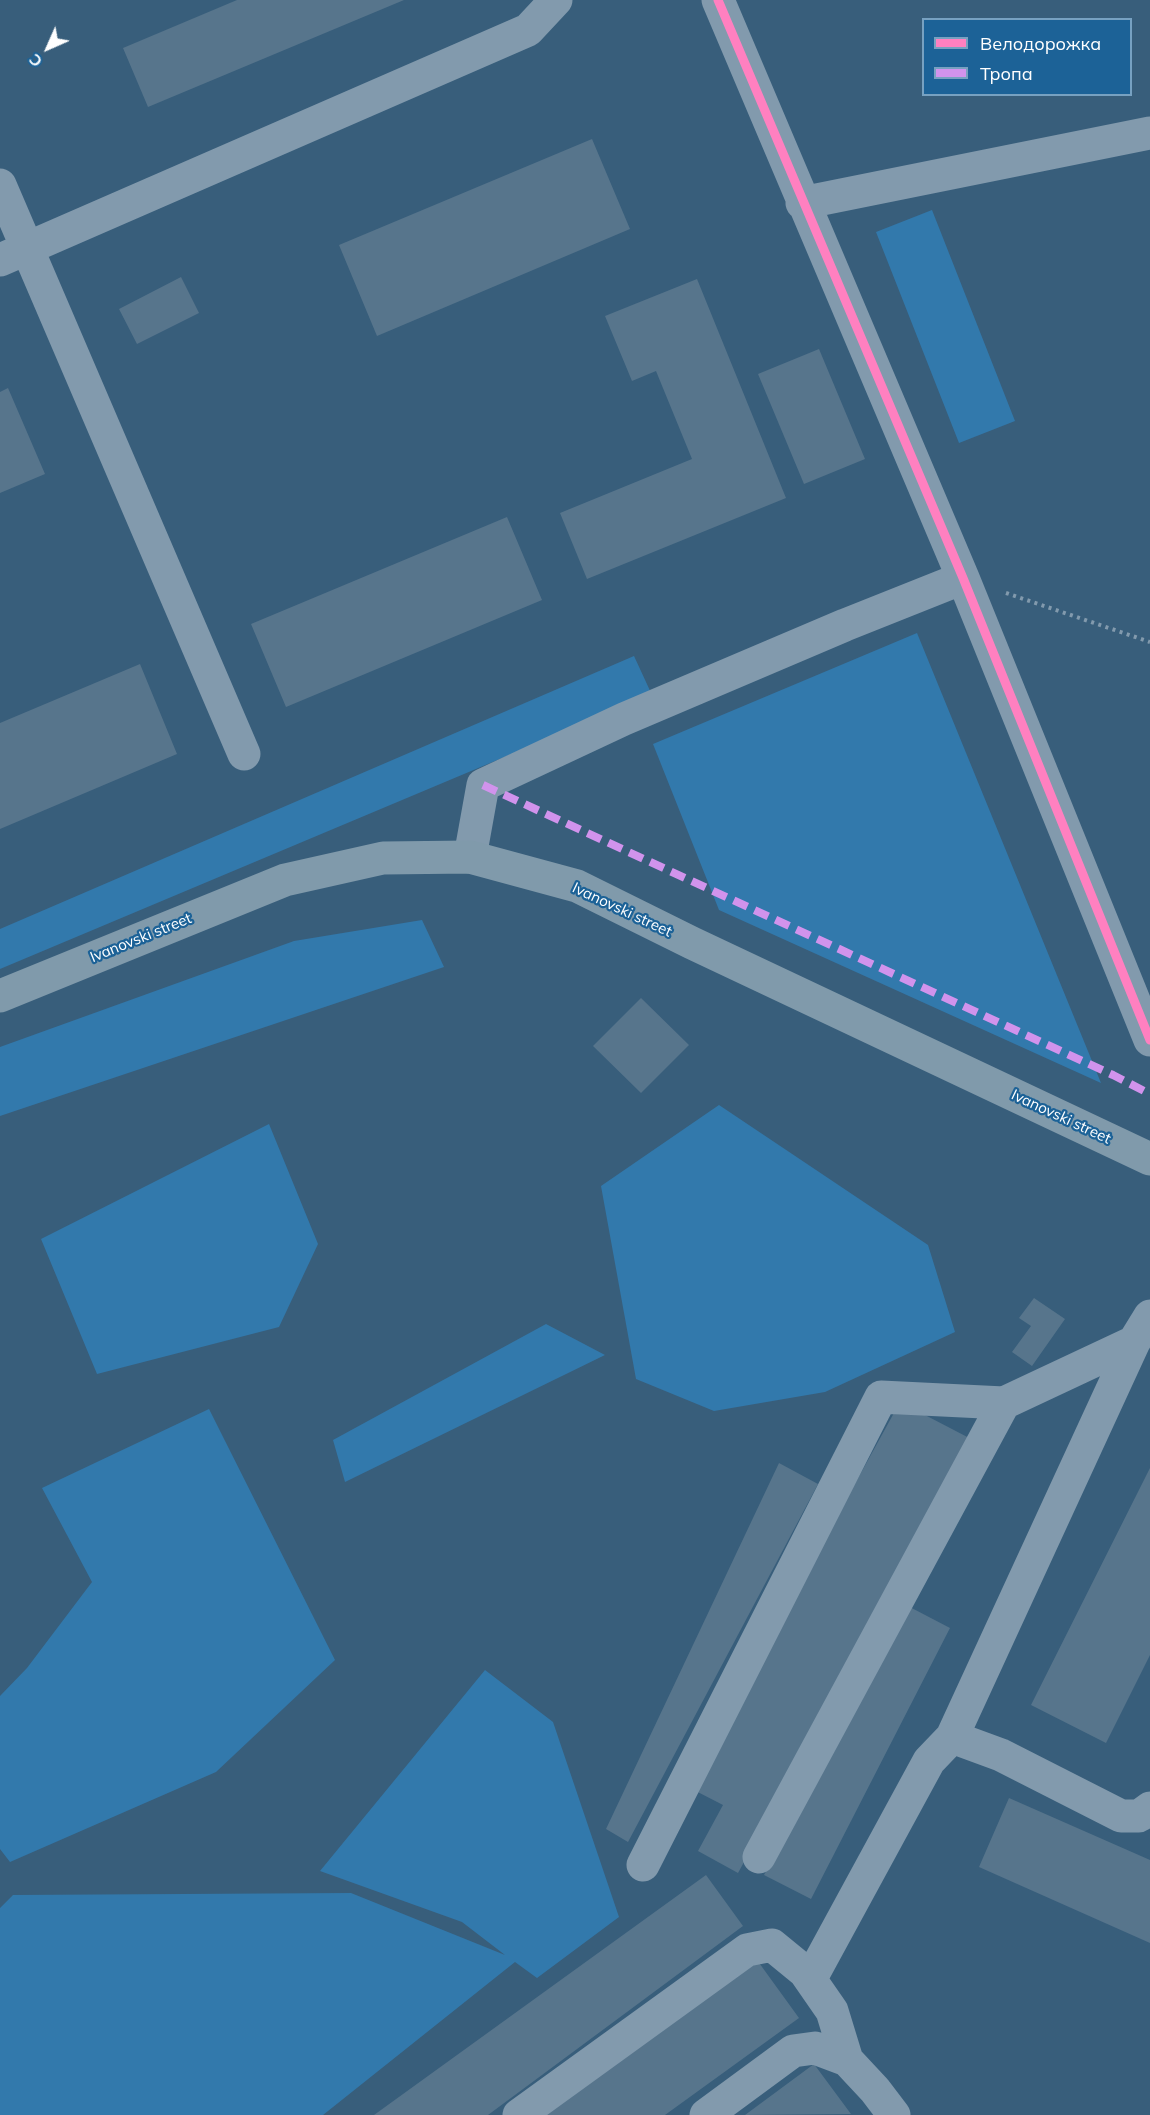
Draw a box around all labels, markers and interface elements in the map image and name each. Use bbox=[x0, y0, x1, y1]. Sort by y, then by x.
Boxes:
north arrow bbox=[18, 18, 78, 78]
legend bbox=[922, 18, 1132, 96]
text: Велодорожка bbox=[980, 32, 1101, 55]
text: С bbox=[24, 50, 46, 72]
text: Тропа bbox=[980, 62, 1033, 85]
street label: Ivanovski street bbox=[569, 879, 675, 941]
street label: Ivanovski street bbox=[88, 909, 194, 967]
street label: Ivanovski street bbox=[1008, 1086, 1114, 1148]

